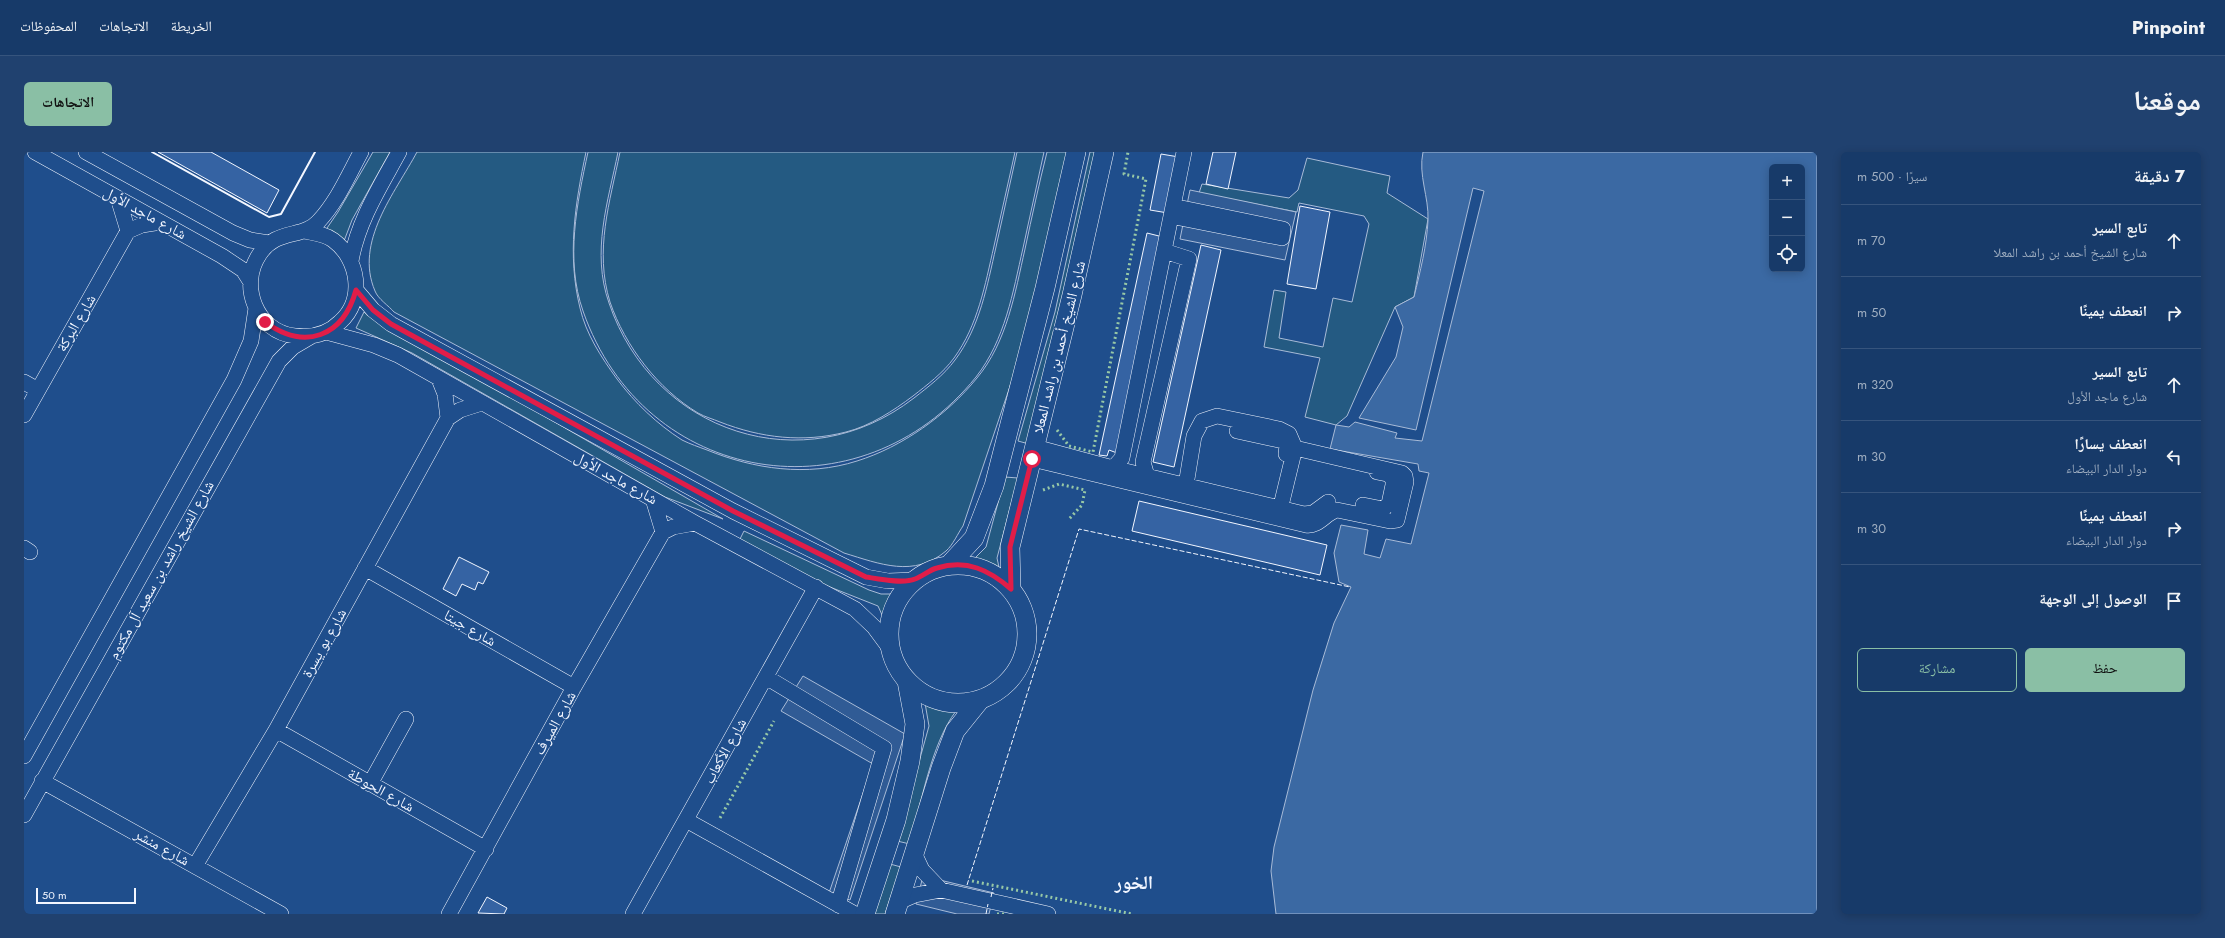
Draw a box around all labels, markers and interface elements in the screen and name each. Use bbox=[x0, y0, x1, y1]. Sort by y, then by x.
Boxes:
text: Pinpoint bbox=[2132, 14, 2205, 41]
text: المحفوظات bbox=[20, 16, 77, 36]
text: الاتجاهات bbox=[99, 16, 149, 36]
text: الخريطة bbox=[171, 16, 212, 36]
text: موقعنا bbox=[2133, 80, 2201, 121]
button: الاتجاهات bbox=[24, 82, 112, 126]
map controls bbox=[1769, 164, 1805, 272]
button: + bbox=[1769, 164, 1805, 200]
text: 7 دقيقة bbox=[2134, 164, 2185, 188]
text: سيرًا · 500 m bbox=[1857, 167, 1927, 186]
street label: شارع ماجد الأول bbox=[99, 181, 191, 245]
button: − bbox=[1769, 200, 1805, 236]
text: تابع السير bbox=[2092, 217, 2147, 239]
icon: ahead bbox=[2163, 230, 2185, 252]
text: 70 m bbox=[1857, 231, 1886, 250]
button: locate bbox=[1769, 236, 1805, 272]
text: شارع الشيخ أحمد بن راشد المعلا bbox=[1994, 243, 2147, 262]
street label: شارع الشيخ أحمد بن راشد المعلا bbox=[1027, 258, 1091, 436]
street label: شارع البركة bbox=[51, 290, 101, 356]
text: انعطف يمينًا bbox=[2079, 300, 2147, 322]
icon: right bbox=[2163, 302, 2185, 324]
text: 50 m bbox=[1857, 303, 1886, 322]
route end bbox=[256, 313, 274, 331]
text: تابع السير bbox=[2092, 361, 2147, 383]
icon: ahead bbox=[2163, 374, 2185, 396]
text: 320 m bbox=[1857, 375, 1893, 394]
text: شارع ماجد الأول bbox=[2067, 387, 2147, 406]
text: انعطف يسارًا bbox=[2074, 433, 2147, 455]
street label: شارع ماجد الأول bbox=[570, 446, 662, 510]
icon: left bbox=[2163, 446, 2185, 468]
text: 30 m bbox=[1857, 447, 1886, 466]
route start bbox=[1023, 450, 1041, 468]
text: دوار الدار البيضاء bbox=[2066, 459, 2147, 478]
street label: شارع الشيخ راشد بن سعيد آل مكتوم bbox=[103, 476, 220, 663]
text: انعطف يمينًا bbox=[2079, 505, 2147, 527]
icon: right bbox=[2163, 518, 2185, 540]
text: 30 m bbox=[1857, 519, 1886, 538]
text: دوار الدار البيضاء bbox=[2066, 531, 2147, 550]
text: الوصول إلى الوجهة bbox=[2039, 588, 2147, 610]
icon: arrive bbox=[2163, 590, 2185, 612]
street label: شارع بو يسرة bbox=[296, 604, 352, 682]
street label: شارع جيتا bbox=[440, 604, 500, 652]
button: مشاركة bbox=[1857, 648, 2017, 692]
button: حفظ bbox=[2025, 648, 2185, 692]
street label: شارع الميرف bbox=[528, 687, 582, 759]
street label: شارع الأكعاب bbox=[698, 714, 752, 788]
street label: شارع الحوطة bbox=[344, 763, 419, 817]
street label: شارع منشر bbox=[129, 822, 194, 871]
district label: الخور bbox=[1114, 869, 1153, 896]
scale bar bbox=[36, 886, 136, 905]
text: 50 m bbox=[42, 887, 67, 903]

